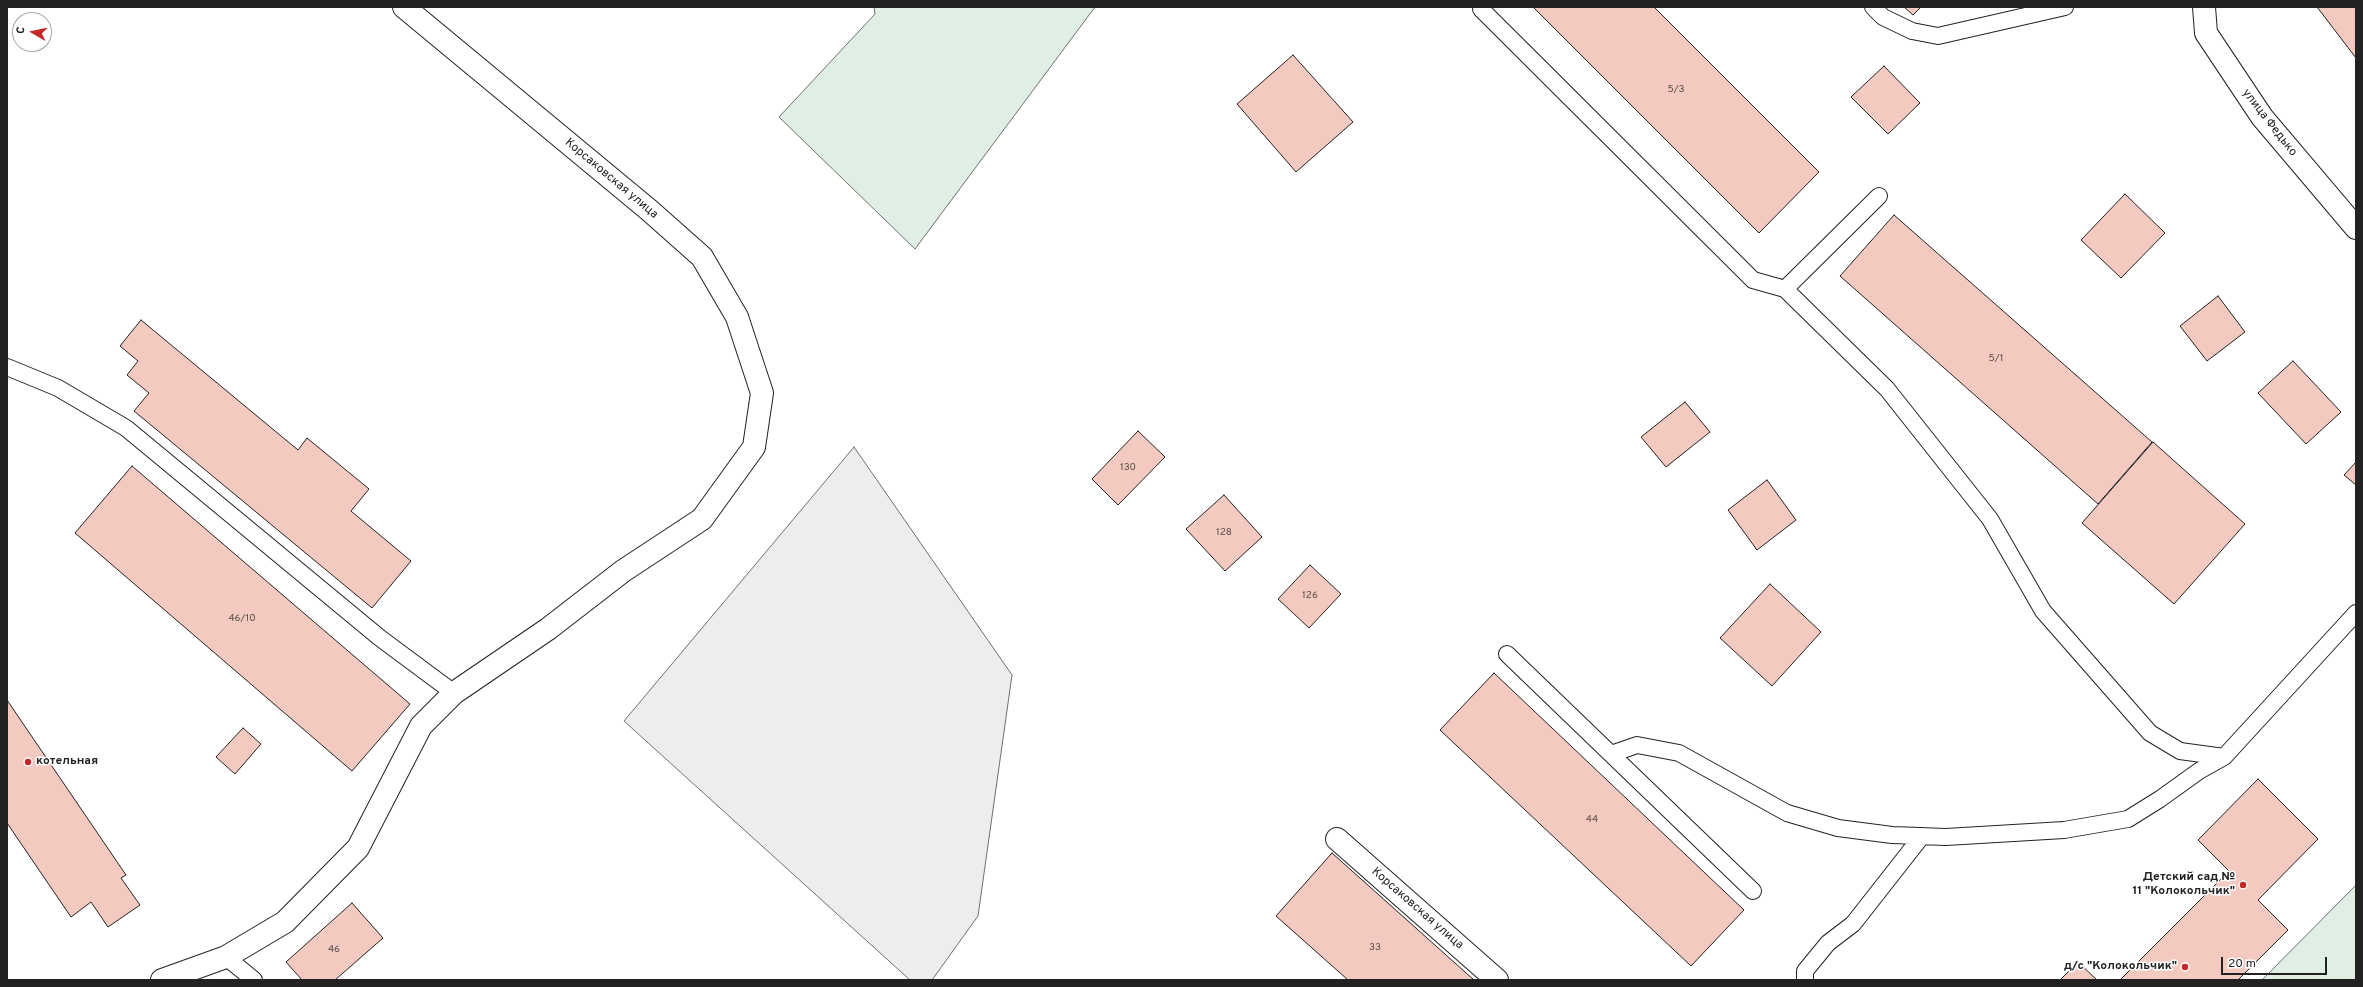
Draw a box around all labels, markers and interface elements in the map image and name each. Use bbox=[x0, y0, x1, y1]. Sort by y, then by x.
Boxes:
north arrow bbox=[12, 12, 52, 52]
text: С bbox=[14, 26, 29, 35]
house number: 5/3 bbox=[1667, 84, 1685, 96]
street label: улица Федько bbox=[2238, 87, 2300, 159]
street label: Корсаковская улица bbox=[561, 136, 661, 222]
house number: 5/1 bbox=[1989, 353, 2003, 365]
house number: 130 bbox=[1120, 462, 1136, 474]
house number: 128 bbox=[1216, 527, 1232, 539]
house number: 126 bbox=[1302, 590, 1318, 602]
house number: 46/10 bbox=[228, 613, 256, 625]
place label: котельная bbox=[36, 755, 98, 769]
marker: котельная bbox=[23, 757, 33, 767]
house number: 44 bbox=[1586, 814, 1598, 826]
street label: Корсаковская улица bbox=[1368, 865, 1466, 953]
place label: Детский сад № 11 "Колокольчик" bbox=[2132, 871, 2235, 899]
marker: Детский сад № 11 "Колокольчик" bbox=[2238, 880, 2248, 890]
house number: 33 bbox=[1369, 942, 1381, 954]
house number: 46 bbox=[328, 944, 340, 956]
scale bar bbox=[2223, 949, 2329, 975]
text: 20 m bbox=[2228, 956, 2256, 972]
place label: д/с "Колокольчик" bbox=[2064, 960, 2177, 974]
marker: д/с "Колокольчик" bbox=[2180, 962, 2190, 972]

